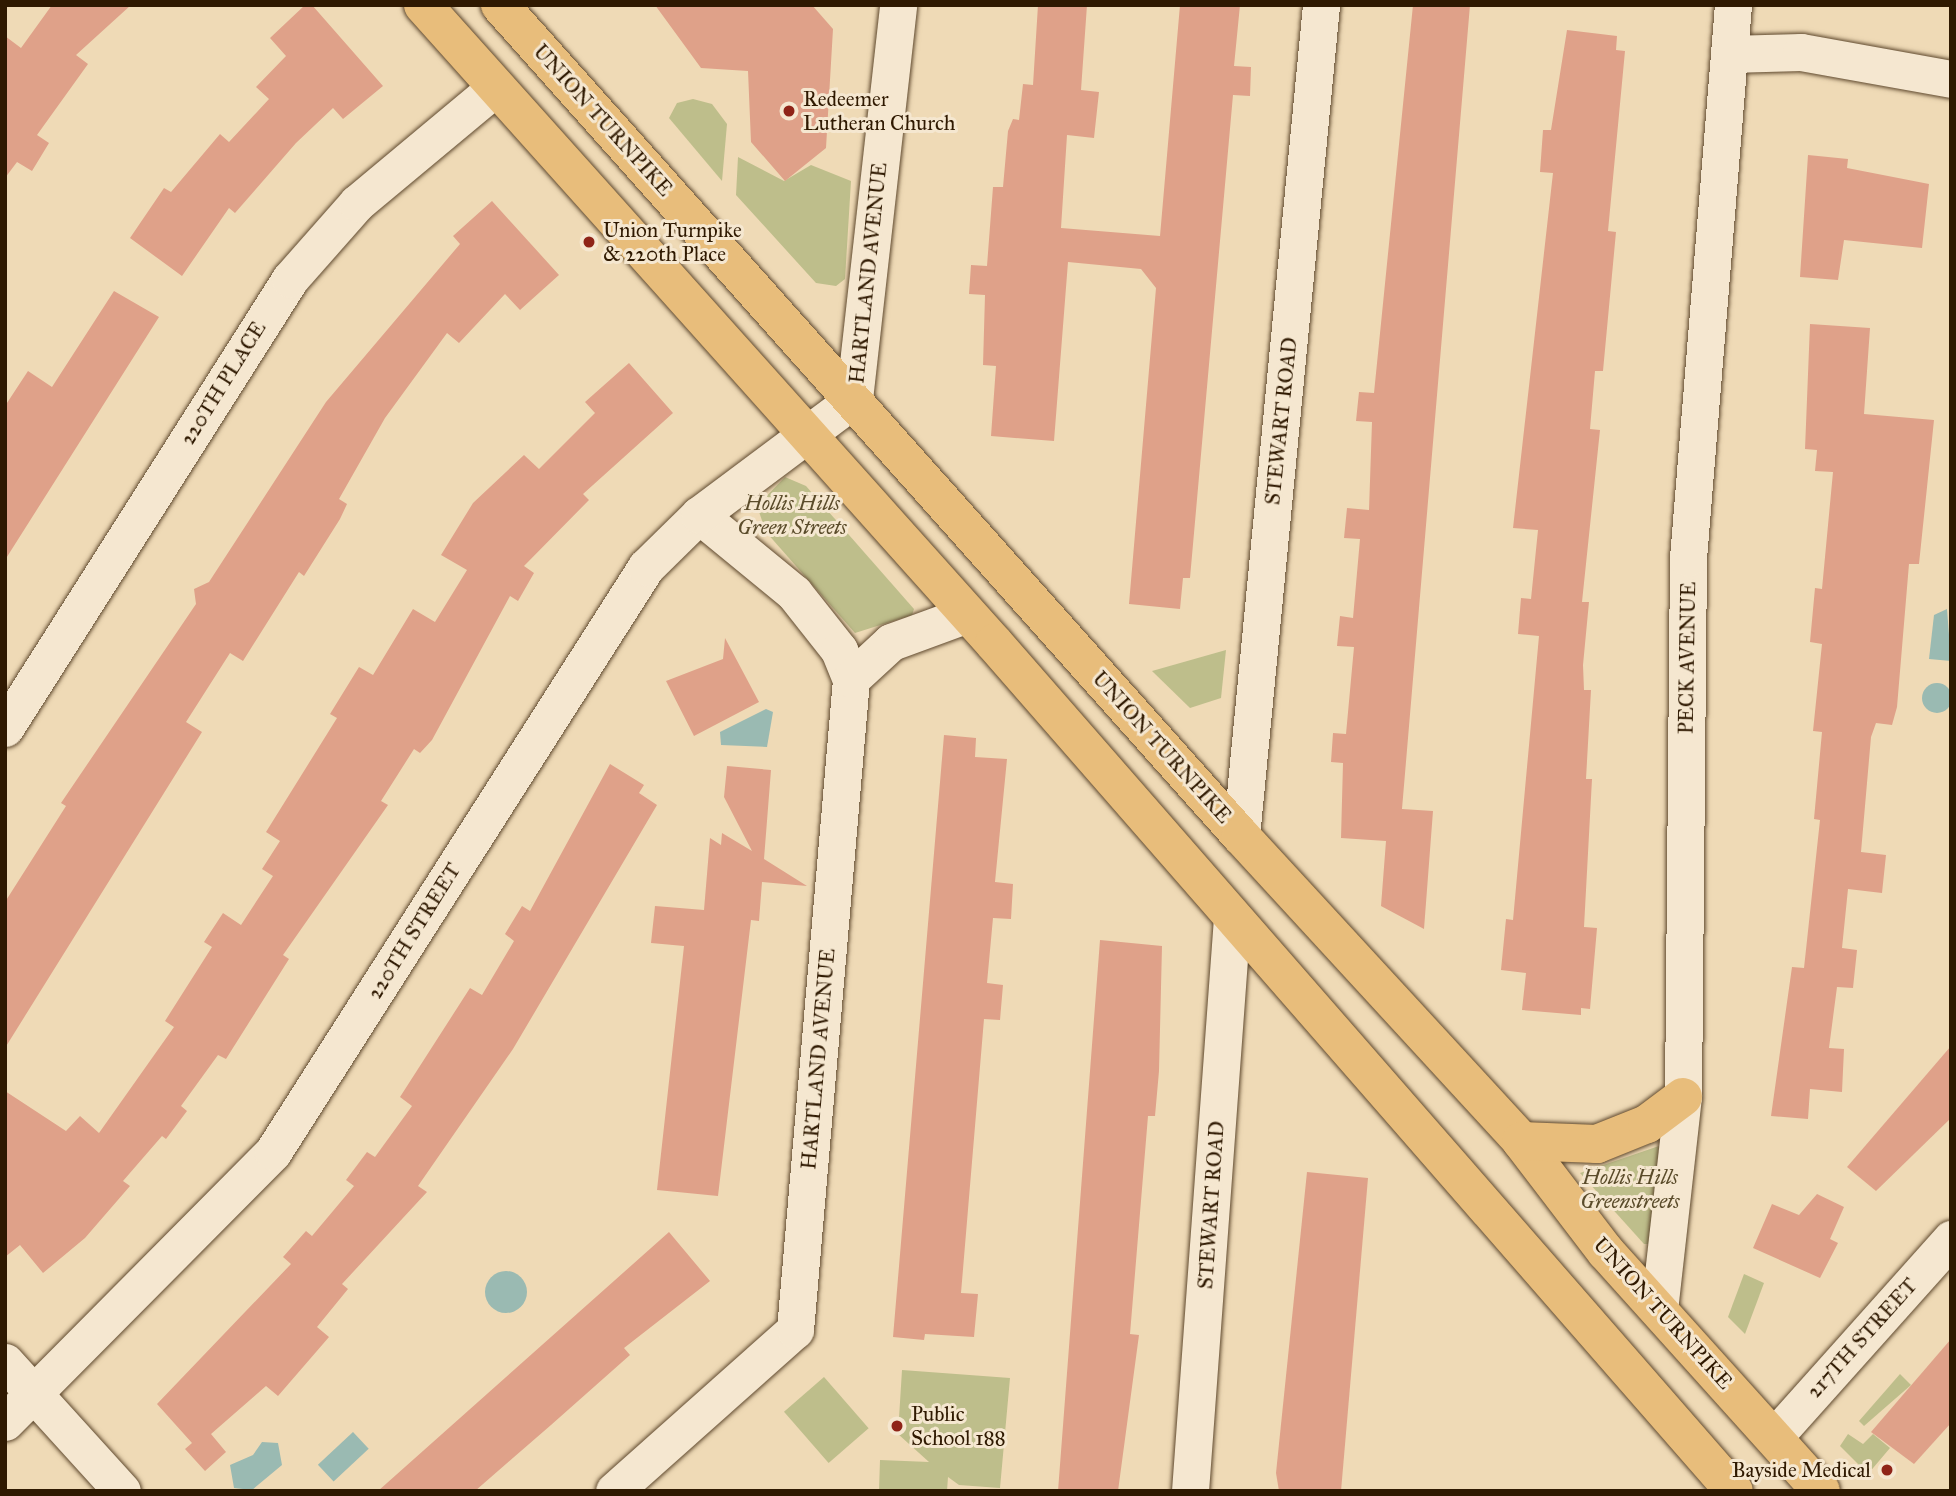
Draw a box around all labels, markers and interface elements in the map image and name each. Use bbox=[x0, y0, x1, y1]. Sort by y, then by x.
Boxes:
street label: UNION TURNPIKE bbox=[528, 39, 678, 201]
place label: Redeemer Lutheran Church bbox=[803, 86, 955, 136]
marker: Redeemer Lutheran Church bbox=[781, 103, 797, 119]
street label: HARTLAND AVENUE bbox=[844, 161, 892, 385]
place label: Union Turnpike & 220th Place bbox=[603, 217, 742, 267]
marker: Union Turnpike & 220th Place bbox=[581, 234, 597, 250]
street label: 220TH PLACE bbox=[175, 316, 271, 450]
street label: STEWART ROAD bbox=[1260, 336, 1302, 506]
park label: Hollis Hills Green Streets bbox=[737, 490, 847, 540]
street label: PECK AVENUE bbox=[1673, 582, 1701, 734]
street label: UNION TURNPIKE bbox=[1087, 666, 1237, 828]
street label: 220TH STREET bbox=[362, 858, 466, 1004]
street label: HARTLAND AVENUE bbox=[796, 947, 840, 1171]
street label: STEWART ROAD bbox=[1193, 1120, 1229, 1290]
park label: Hollis Hills Greenstreets bbox=[1580, 1164, 1680, 1214]
street label: UNION TURNPIKE bbox=[1588, 1232, 1738, 1394]
street label: 217TH STREET bbox=[1802, 1273, 1922, 1403]
place label: Public School 188 bbox=[911, 1401, 1006, 1451]
marker: Public School 188 bbox=[889, 1418, 905, 1434]
place label: Bayside Medical bbox=[1732, 1457, 1871, 1483]
marker: Bayside Medical bbox=[1877, 1460, 1897, 1480]

